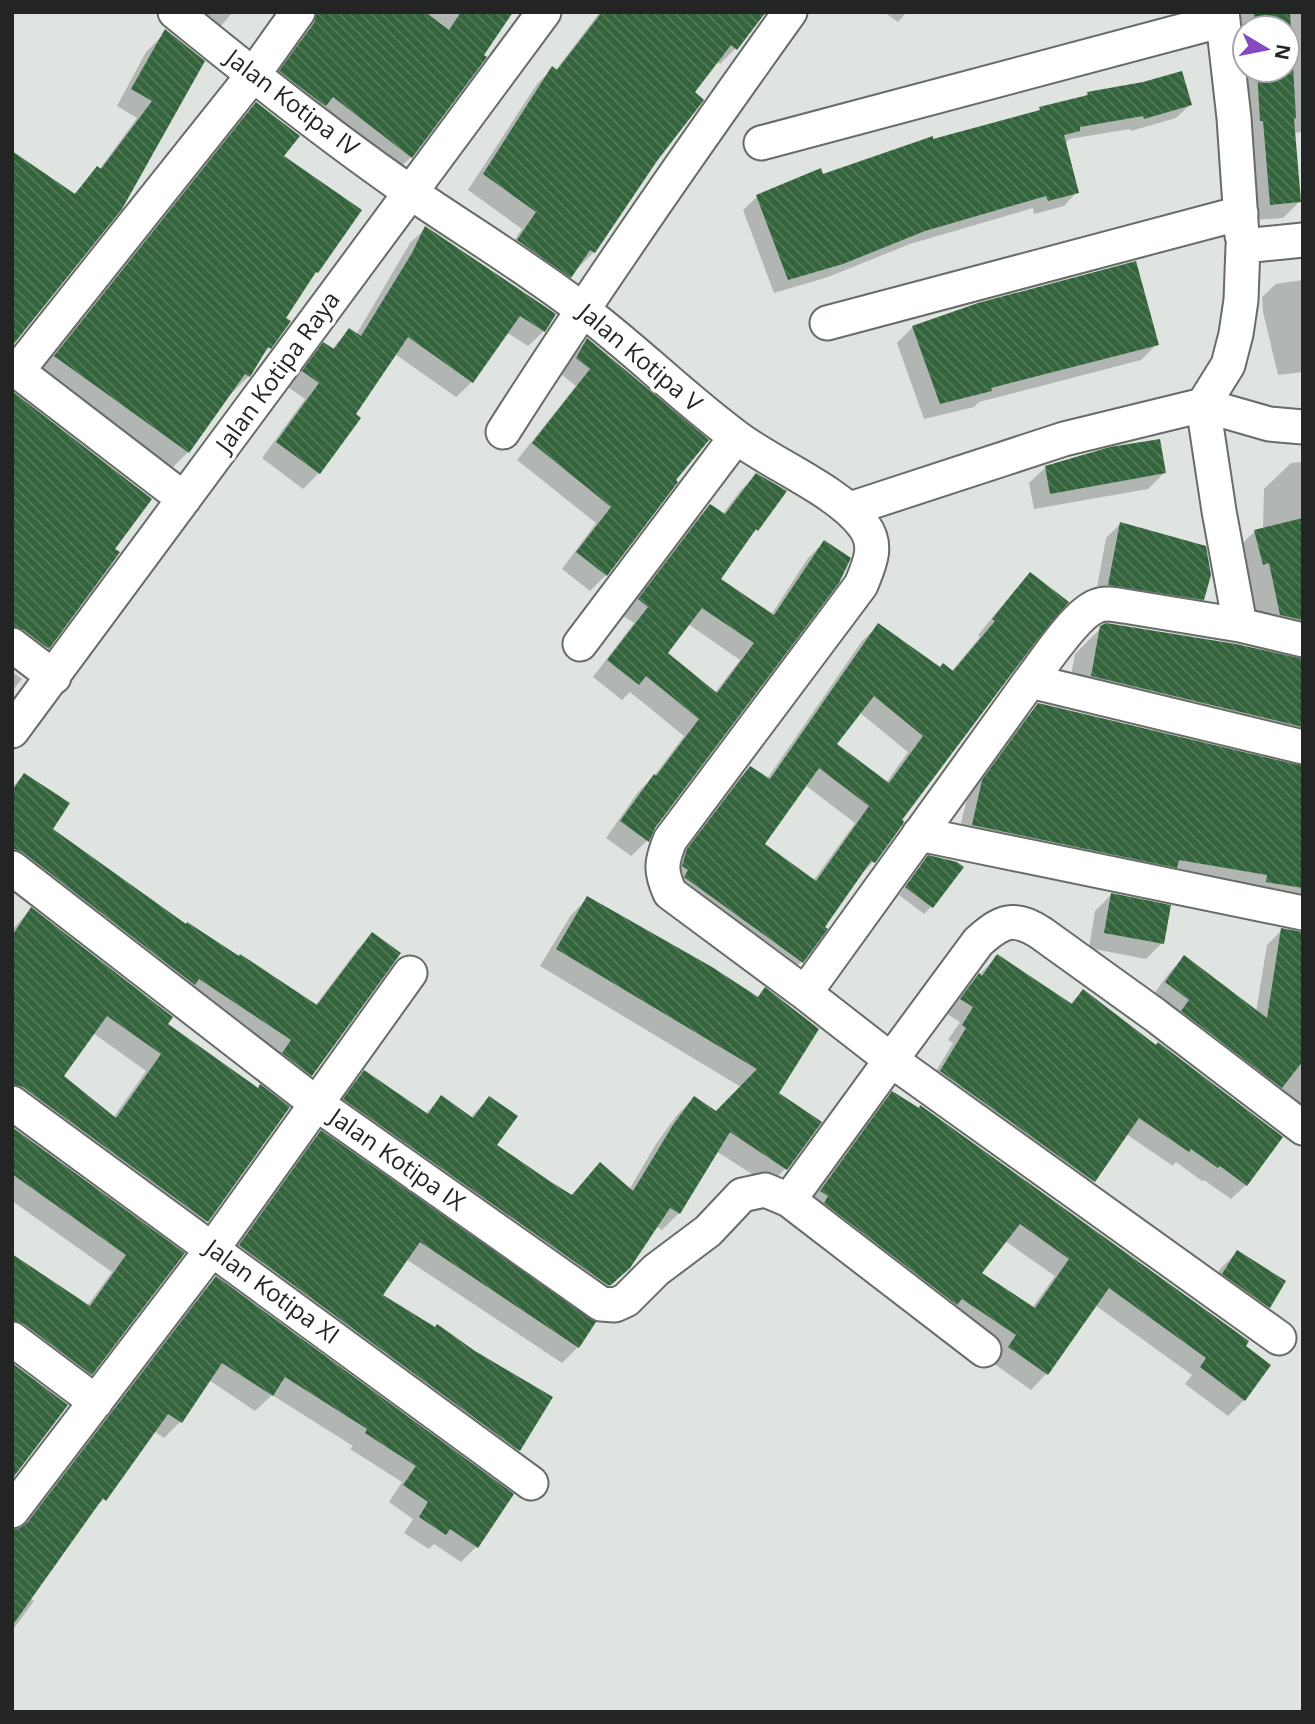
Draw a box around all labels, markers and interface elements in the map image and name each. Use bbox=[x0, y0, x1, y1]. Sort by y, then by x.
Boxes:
north arrow bbox=[1231, 14, 1301, 84]
street label: Jalan Kotipa IV bbox=[218, 40, 367, 163]
text: N bbox=[1269, 42, 1297, 62]
street label: Jalan Kotipa Raya bbox=[206, 284, 346, 460]
street label: Jalan Kotipa V bbox=[570, 294, 710, 419]
street label: Jalan Kotipa IX bbox=[322, 1099, 472, 1218]
street label: Jalan Kotipa XI bbox=[197, 1230, 347, 1351]

